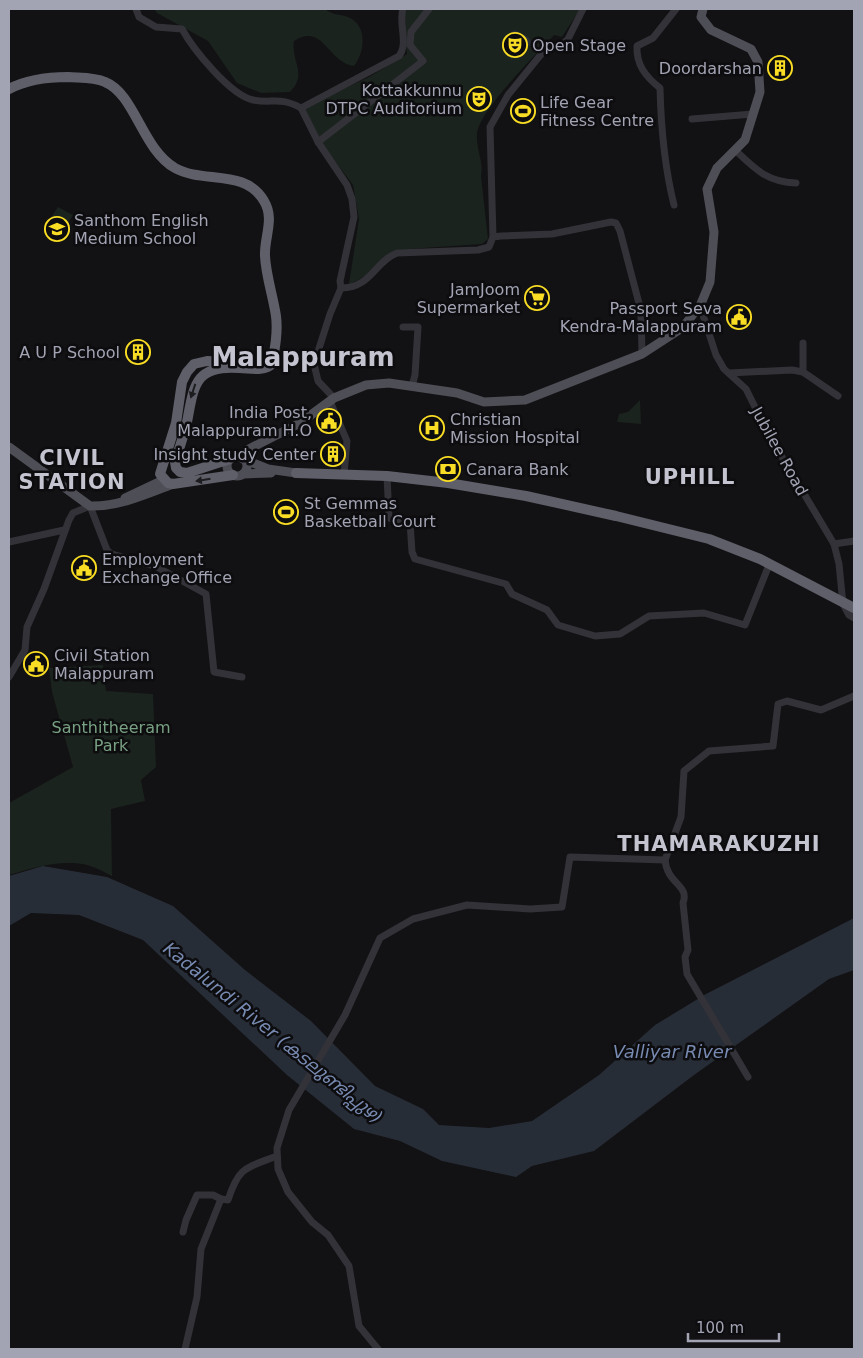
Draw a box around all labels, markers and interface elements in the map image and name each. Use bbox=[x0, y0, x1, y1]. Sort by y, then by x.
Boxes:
theatre icon: Open Stage bbox=[502, 32, 528, 58]
place label: Open Stage bbox=[532, 36, 626, 55]
building icon: Doordarshan bbox=[767, 55, 793, 81]
place label: Doordarshan bbox=[659, 59, 762, 78]
place label: Kottakkunnu DTPC Auditorium bbox=[326, 81, 462, 118]
theatre icon: Kottakkunnu DTPC Auditorium bbox=[466, 86, 492, 112]
place label: Life Gear Fitness Centre bbox=[540, 93, 654, 130]
sports icon: Life Gear Fitness Centre bbox=[510, 98, 536, 124]
place label: Santhom English Medium School bbox=[74, 211, 209, 248]
school or university icon: Santhom English Medium School bbox=[44, 216, 70, 242]
place label: JamJoom Supermarket bbox=[417, 280, 520, 317]
supermarket icon: JamJoom Supermarket bbox=[524, 285, 550, 311]
place label: Passport Seva Kendra-Malappuram bbox=[560, 299, 722, 336]
public building icon: Passport Seva Kendra-Malappuram bbox=[726, 304, 752, 330]
building icon: A U P School bbox=[125, 339, 151, 365]
district label: Malappuram bbox=[211, 342, 395, 372]
place label: A U P School bbox=[19, 343, 120, 362]
one-way arrow bbox=[189, 384, 197, 399]
place label: India Post, Malappuram H.O bbox=[177, 403, 312, 440]
street label: Jubilee Road bbox=[747, 403, 812, 499]
public building icon: India Post, Malappuram H.O bbox=[316, 408, 342, 434]
place label: Christian Mission Hospital bbox=[450, 410, 580, 447]
hospital icon: Christian Mission Hospital bbox=[419, 415, 445, 441]
building icon: Insight study Center bbox=[320, 441, 346, 467]
place label: Insight study Center bbox=[153, 445, 316, 464]
district label: CIVIL STATION bbox=[18, 446, 126, 494]
bank icon: Canara Bank bbox=[435, 456, 461, 482]
place label: Canara Bank bbox=[466, 460, 569, 479]
district label: UPHILL bbox=[645, 465, 735, 489]
one-way arrow bbox=[195, 476, 211, 484]
place label: St Gemmas Basketball Court bbox=[304, 494, 436, 531]
sports icon: St Gemmas Basketball Court bbox=[273, 499, 299, 525]
place label: Employment Exchange Office bbox=[102, 550, 232, 587]
public building icon: Employment Exchange Office bbox=[71, 555, 97, 581]
place label: Civil Station Malappuram bbox=[54, 646, 154, 683]
public building icon: Civil Station Malappuram bbox=[23, 651, 49, 677]
park label: Santhitheeram Park bbox=[51, 718, 171, 755]
district label: THAMARAKUZHI bbox=[617, 832, 821, 856]
water label: Kadalundi River (കടലുണ്ടിപ്പുഴ) bbox=[158, 938, 387, 1129]
water label: Valliyar River bbox=[613, 1041, 733, 1062]
scale bar bbox=[688, 1310, 779, 1342]
text: 100 m bbox=[696, 1319, 744, 1337]

